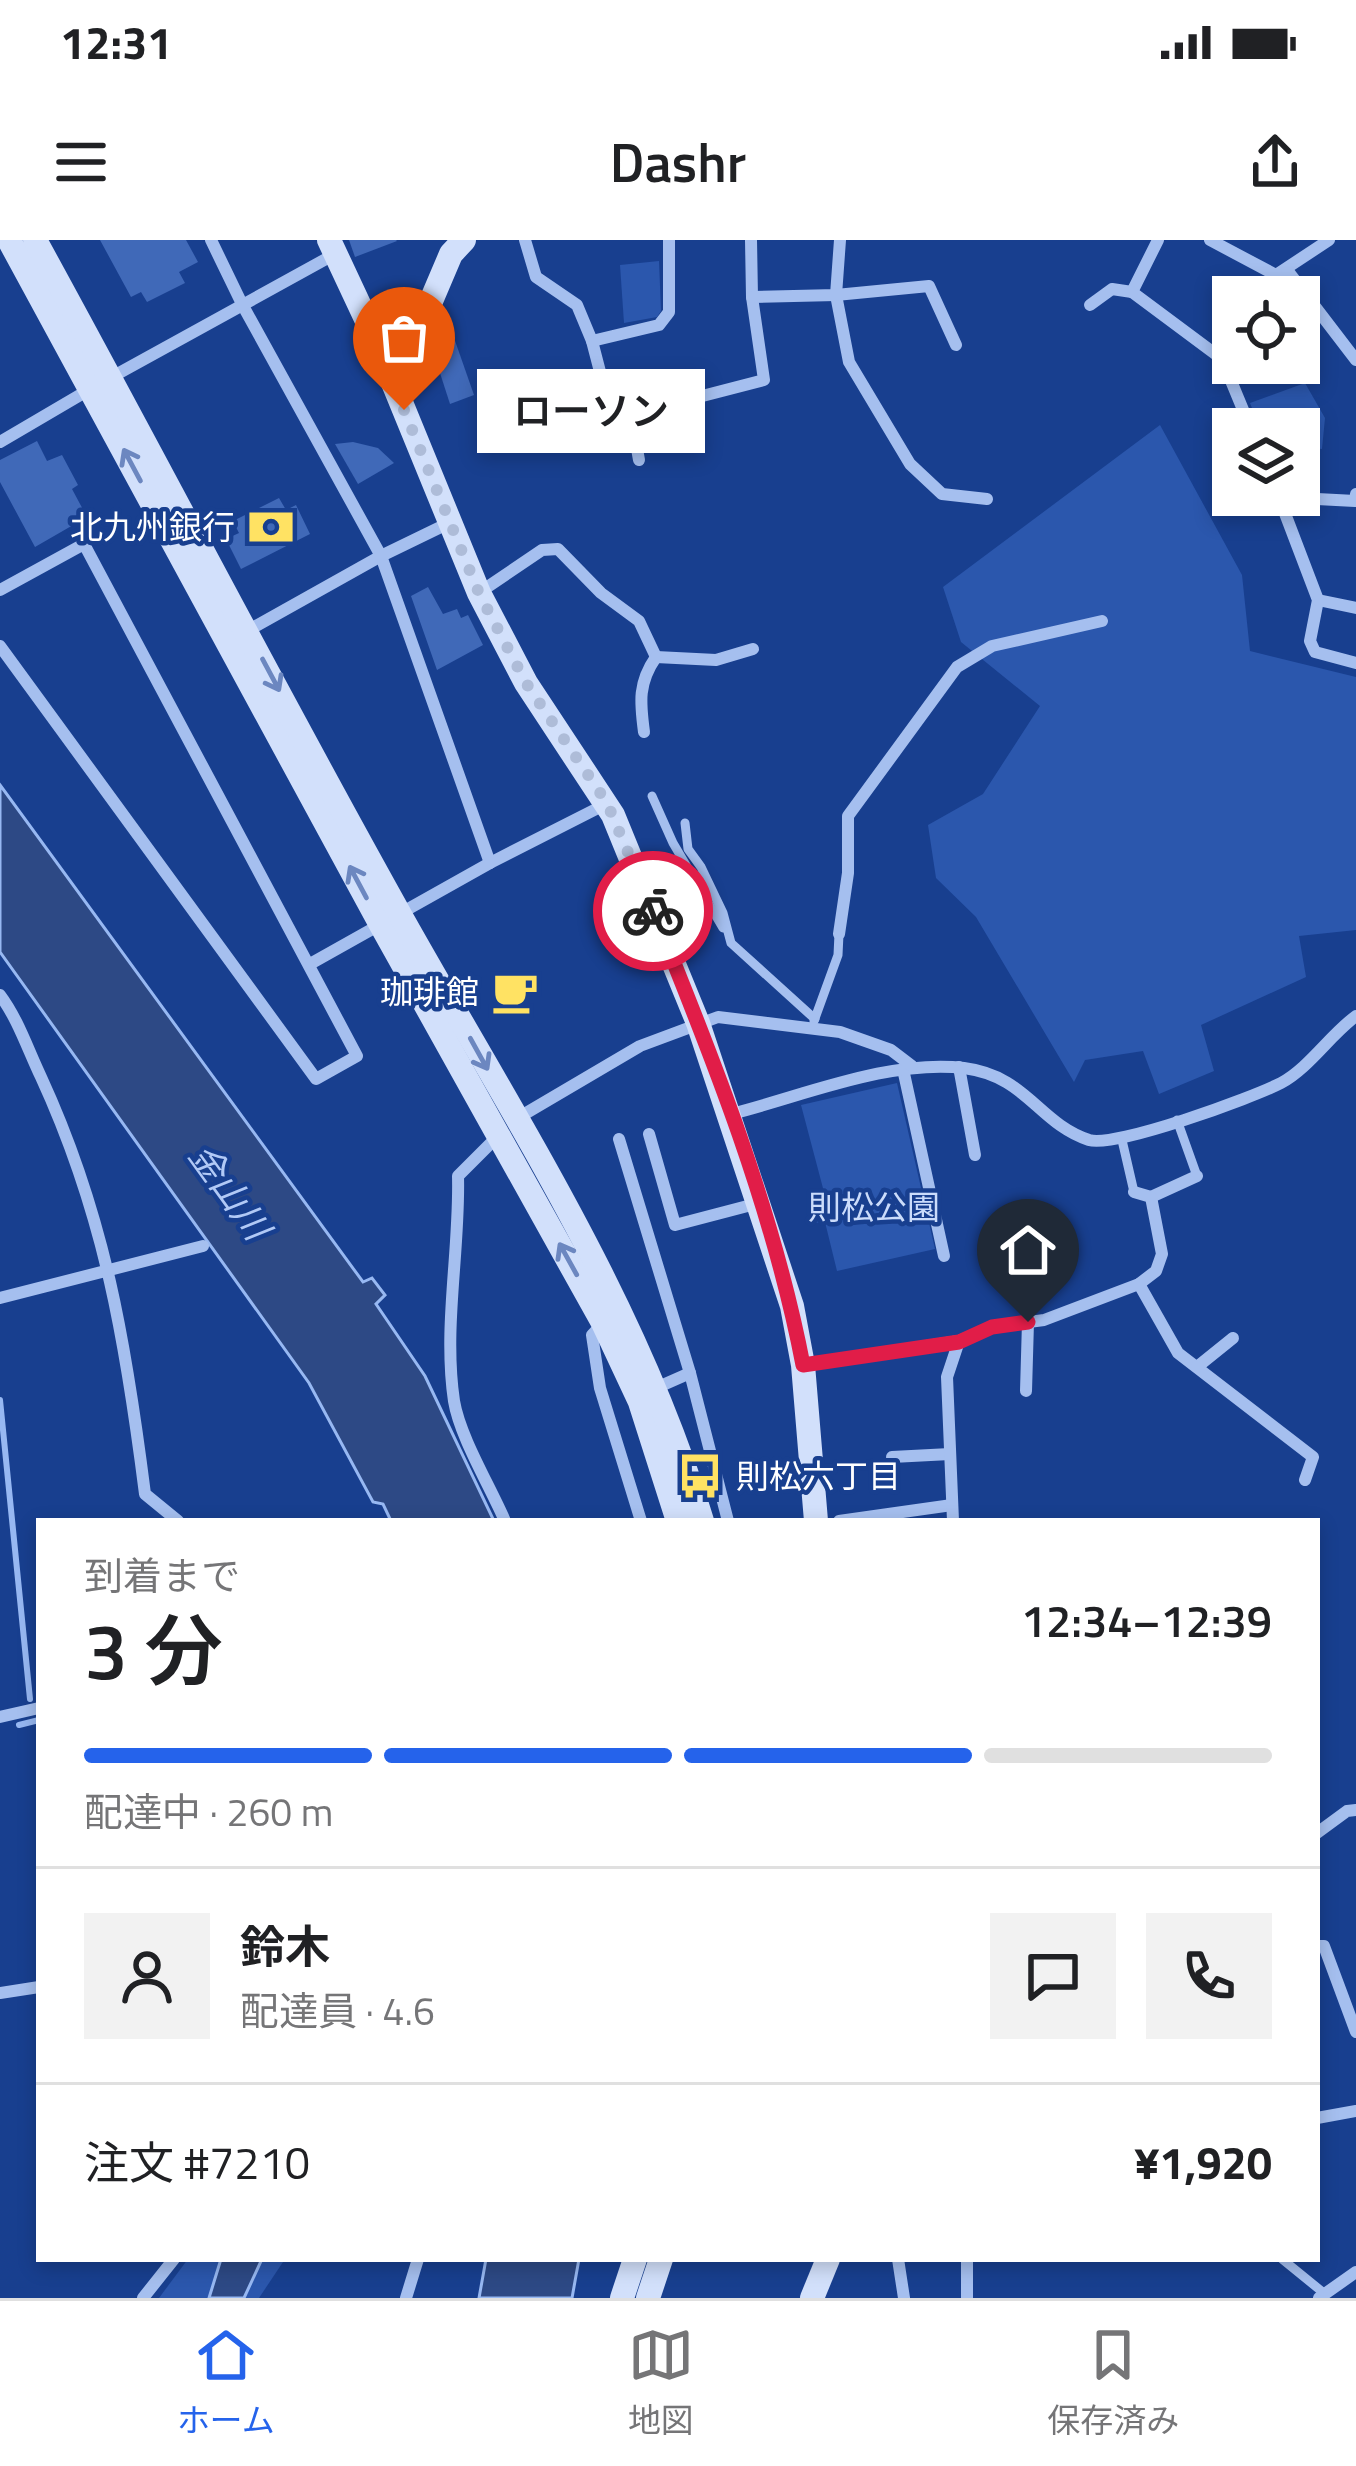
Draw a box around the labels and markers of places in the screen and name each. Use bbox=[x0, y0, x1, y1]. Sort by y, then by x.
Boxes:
pin bbox=[353, 287, 455, 410]
callout: ローソン bbox=[476, 368, 704, 452]
place label: 北九州銀行 bbox=[70, 502, 235, 552]
bank icon: 北九州銀行 bbox=[246, 502, 296, 552]
place label: 珈琲館 bbox=[380, 967, 479, 1017]
cafe icon: 珈琲館 bbox=[490, 967, 540, 1017]
pin bbox=[977, 1199, 1079, 1322]
bus stop icon: 則松六丁目 bbox=[675, 1451, 725, 1501]
place label: 則松六丁目 bbox=[736, 1451, 901, 1501]

